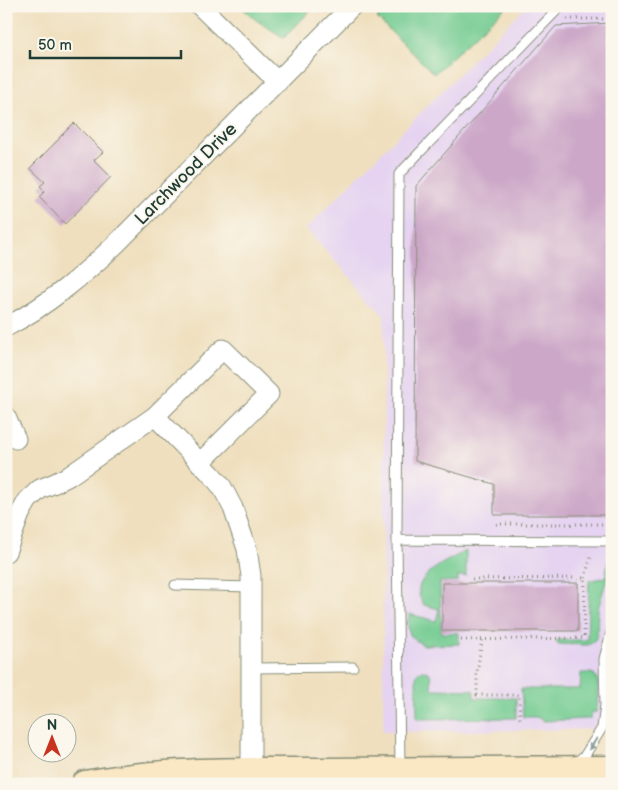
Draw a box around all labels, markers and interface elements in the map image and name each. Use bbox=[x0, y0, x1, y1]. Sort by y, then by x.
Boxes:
scale bar bbox=[30, 28, 181, 60]
text: 50 m bbox=[38, 36, 72, 55]
street label: Larchwood Drive bbox=[131, 118, 242, 229]
north arrow bbox=[28, 712, 78, 762]
text: N bbox=[47, 717, 57, 734]
one-way arrow bbox=[588, 737, 597, 751]

